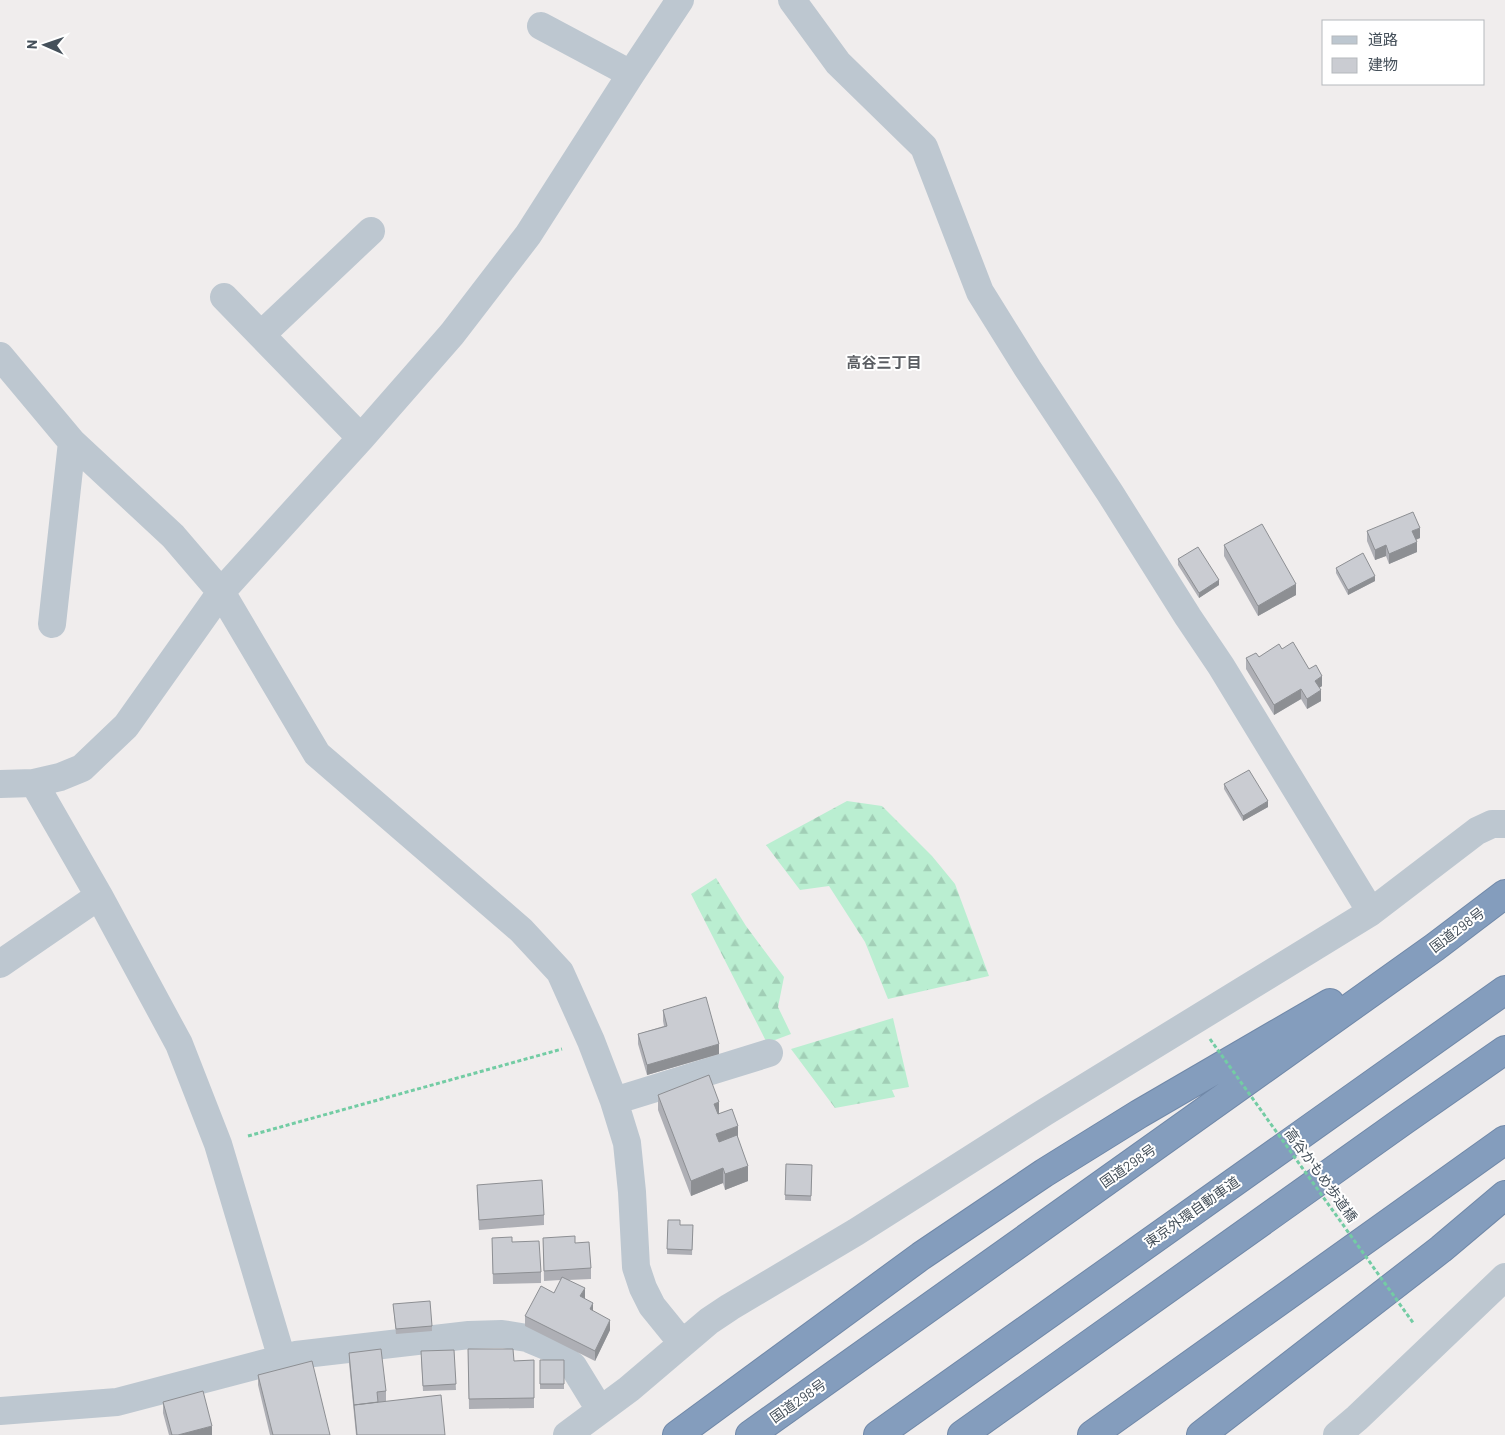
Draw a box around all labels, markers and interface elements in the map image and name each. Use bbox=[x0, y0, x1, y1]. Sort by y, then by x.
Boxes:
north arrow bbox=[20, 20, 70, 70]
legend bbox=[1322, 20, 1485, 85]
text: 道路 bbox=[1368, 30, 1398, 48]
text: N bbox=[23, 40, 40, 49]
text: 建物 bbox=[1368, 55, 1398, 73]
district label: 高谷三丁目 bbox=[846, 353, 922, 371]
street label: 国道298号 bbox=[1426, 904, 1487, 956]
street label: 高谷かもめ歩道橋 bbox=[1282, 1124, 1361, 1225]
street label: 国道298号 bbox=[1097, 1140, 1159, 1191]
street label: 東京外環自動車道 bbox=[1141, 1173, 1242, 1251]
street label: 国道298号 bbox=[767, 1375, 829, 1426]

